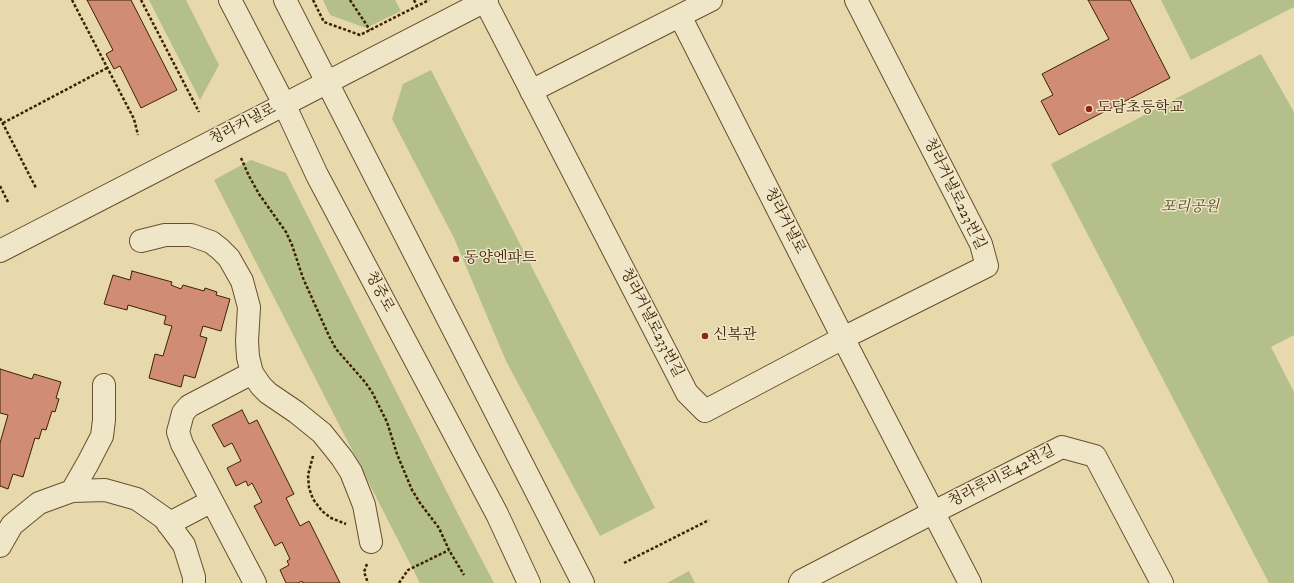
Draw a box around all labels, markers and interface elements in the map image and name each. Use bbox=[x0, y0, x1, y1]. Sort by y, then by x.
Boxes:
place label: 도담초등학교 bbox=[1097, 100, 1184, 118]
street label: 청라커낼로 bbox=[207, 101, 279, 149]
marker: 도담초등학교 bbox=[1084, 104, 1094, 114]
street label: 청라커낼로223번길 bbox=[919, 135, 989, 253]
street label: 청라커낼로 bbox=[760, 185, 808, 257]
park label: 포리공원 bbox=[1161, 199, 1219, 217]
place label: 동양엔파트 bbox=[464, 250, 536, 268]
marker: 동양엔파트 bbox=[451, 254, 461, 264]
street label: 청라커낼로233번길 bbox=[616, 265, 686, 381]
street label: 청중로 bbox=[361, 269, 397, 315]
place label: 신복관 bbox=[713, 327, 756, 345]
marker: 신복관 bbox=[700, 331, 710, 341]
street label: 청라루비로42번길 bbox=[946, 442, 1058, 512]

